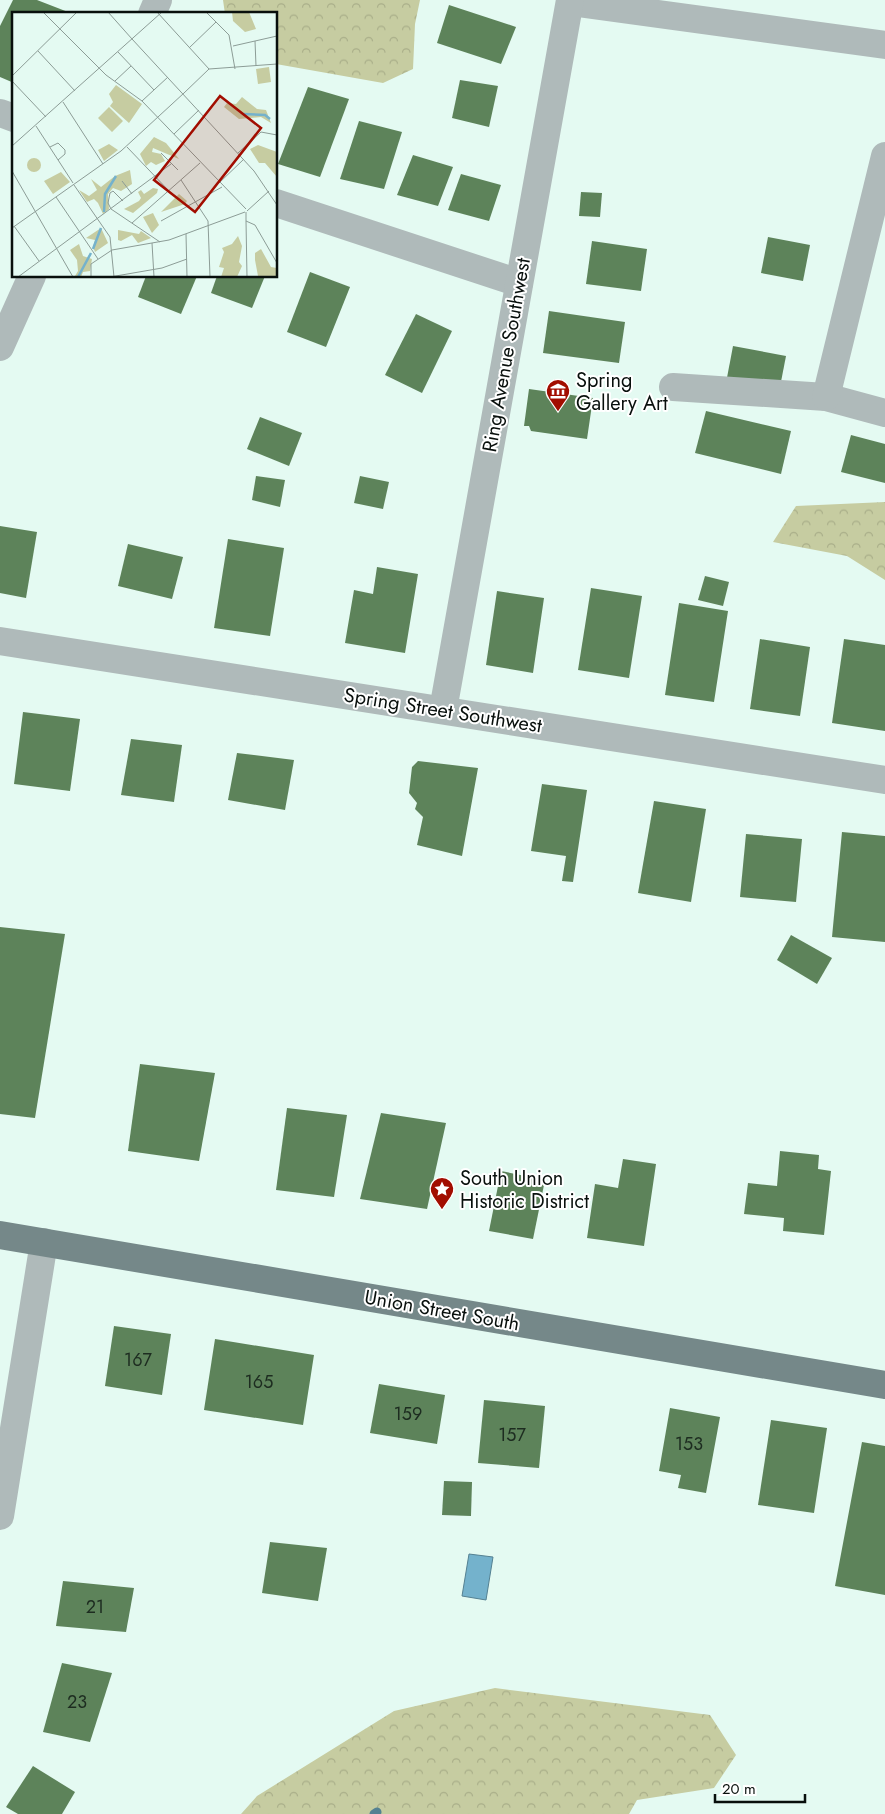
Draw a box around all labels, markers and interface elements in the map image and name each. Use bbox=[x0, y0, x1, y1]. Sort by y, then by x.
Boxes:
inset map bbox=[12, 12, 278, 278]
street label: Ring Avenue Southwest bbox=[475, 256, 538, 454]
place label: Spring Gallery Art bbox=[576, 366, 668, 418]
museum icon: Spring Gallery Art bbox=[545, 378, 571, 412]
street label: Spring Street Southwest bbox=[342, 681, 544, 740]
place label: South Union Historic District bbox=[460, 1164, 589, 1216]
place icon: South Union Historic District bbox=[429, 1176, 455, 1210]
street label: Union Street South bbox=[362, 1283, 522, 1338]
house number: 167 bbox=[124, 1347, 153, 1373]
house number: 165 bbox=[245, 1369, 273, 1395]
house number: 159 bbox=[394, 1401, 422, 1427]
house number: 157 bbox=[498, 1422, 526, 1448]
house number: 153 bbox=[675, 1431, 703, 1457]
house number: 21 bbox=[86, 1594, 104, 1620]
house number: 23 bbox=[67, 1689, 87, 1715]
scale bar bbox=[715, 1772, 805, 1804]
text: 20 m bbox=[722, 1778, 756, 1800]

